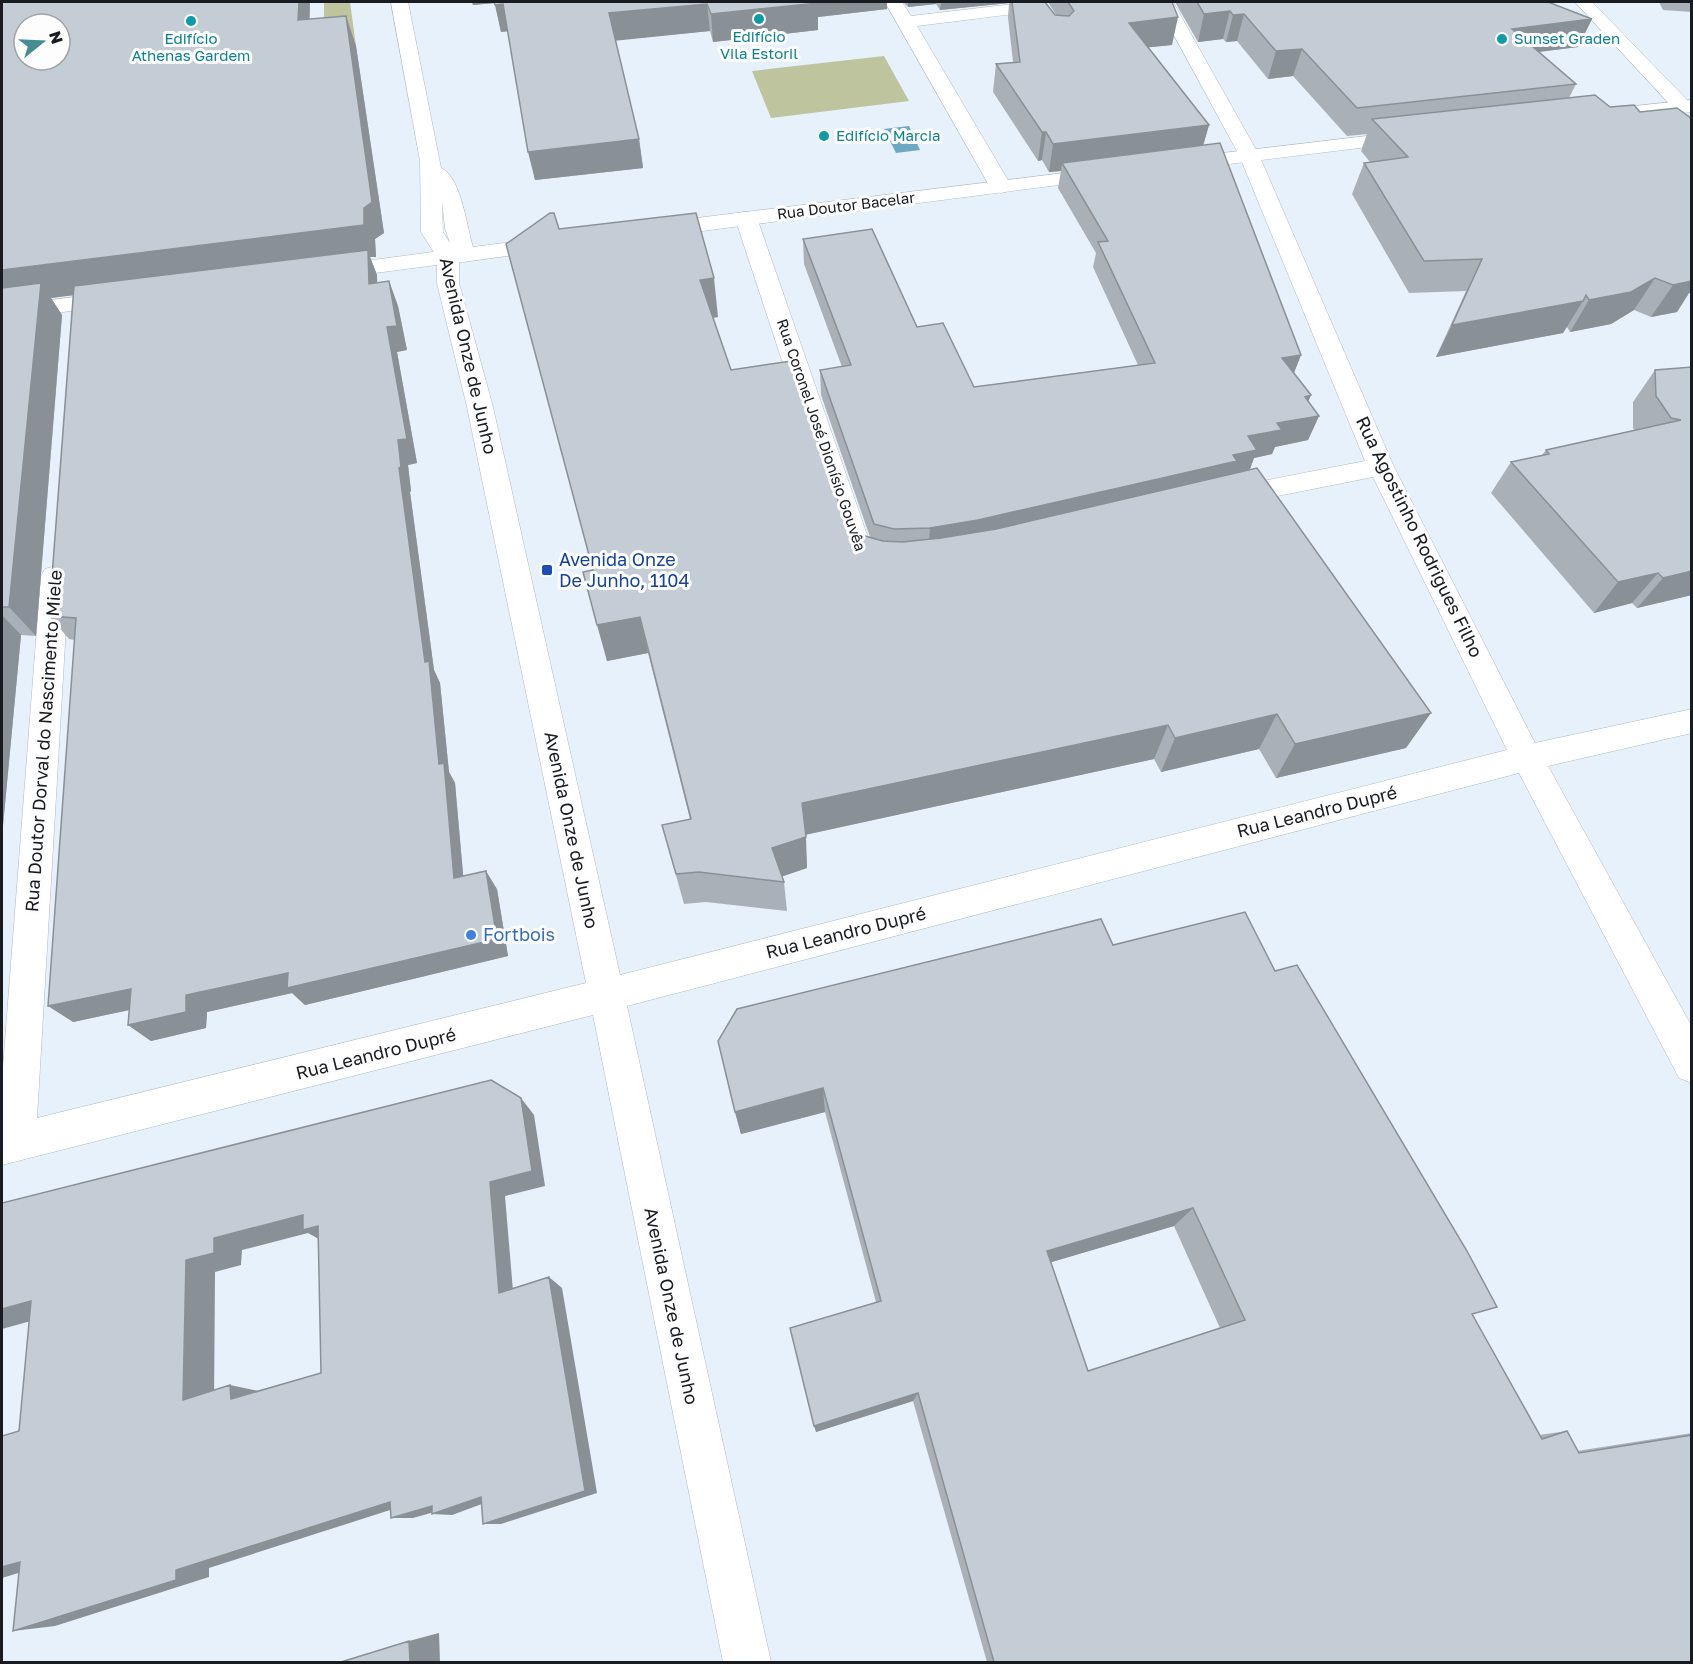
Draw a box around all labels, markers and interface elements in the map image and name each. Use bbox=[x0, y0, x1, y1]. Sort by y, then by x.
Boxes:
north arrow bbox=[12, 12, 72, 72]
marker: Edifício Vila Estoril bbox=[752, 12, 766, 26]
marker: Edifício Athenas Gardem bbox=[184, 14, 198, 28]
place label: Edifício Vila Estoril bbox=[720, 27, 798, 62]
text: N bbox=[45, 28, 68, 46]
place label: Edifício Athenas Gardem bbox=[132, 29, 250, 64]
place label: Sunset Graden bbox=[1514, 29, 1620, 47]
marker: Sunset Graden bbox=[1495, 32, 1509, 46]
place label: Edifício Marcia bbox=[836, 126, 940, 144]
marker: Edifício Marcia bbox=[817, 129, 831, 143]
street label: Rua Doutor Bacelar bbox=[776, 188, 916, 222]
street label: Avenida Onze de Junho bbox=[436, 255, 502, 456]
street label: Rua Coronel José Dionísio Gouvêa bbox=[774, 316, 870, 553]
street label: Rua Agostinho Rodrigues Filho bbox=[1352, 412, 1488, 661]
place label: Avenida Onze De Junho, 1104 bbox=[559, 548, 690, 591]
marker: Avenida Onze De Junho, 1104 bbox=[540, 563, 554, 577]
street label: Rua Doutor Dorval do Nascimento Miele bbox=[20, 569, 66, 913]
street label: Avenida Onze de Junho bbox=[540, 729, 604, 930]
street label: Rua Leandro Dupré bbox=[1234, 780, 1399, 842]
street label: Rua Leandro Dupré bbox=[763, 901, 928, 963]
place label: Fortbois bbox=[483, 923, 555, 945]
marker: Fortbois bbox=[464, 928, 478, 942]
street label: Rua Leandro Dupré bbox=[293, 1022, 458, 1084]
street label: Avenida Onze de Junho bbox=[640, 1205, 704, 1406]

